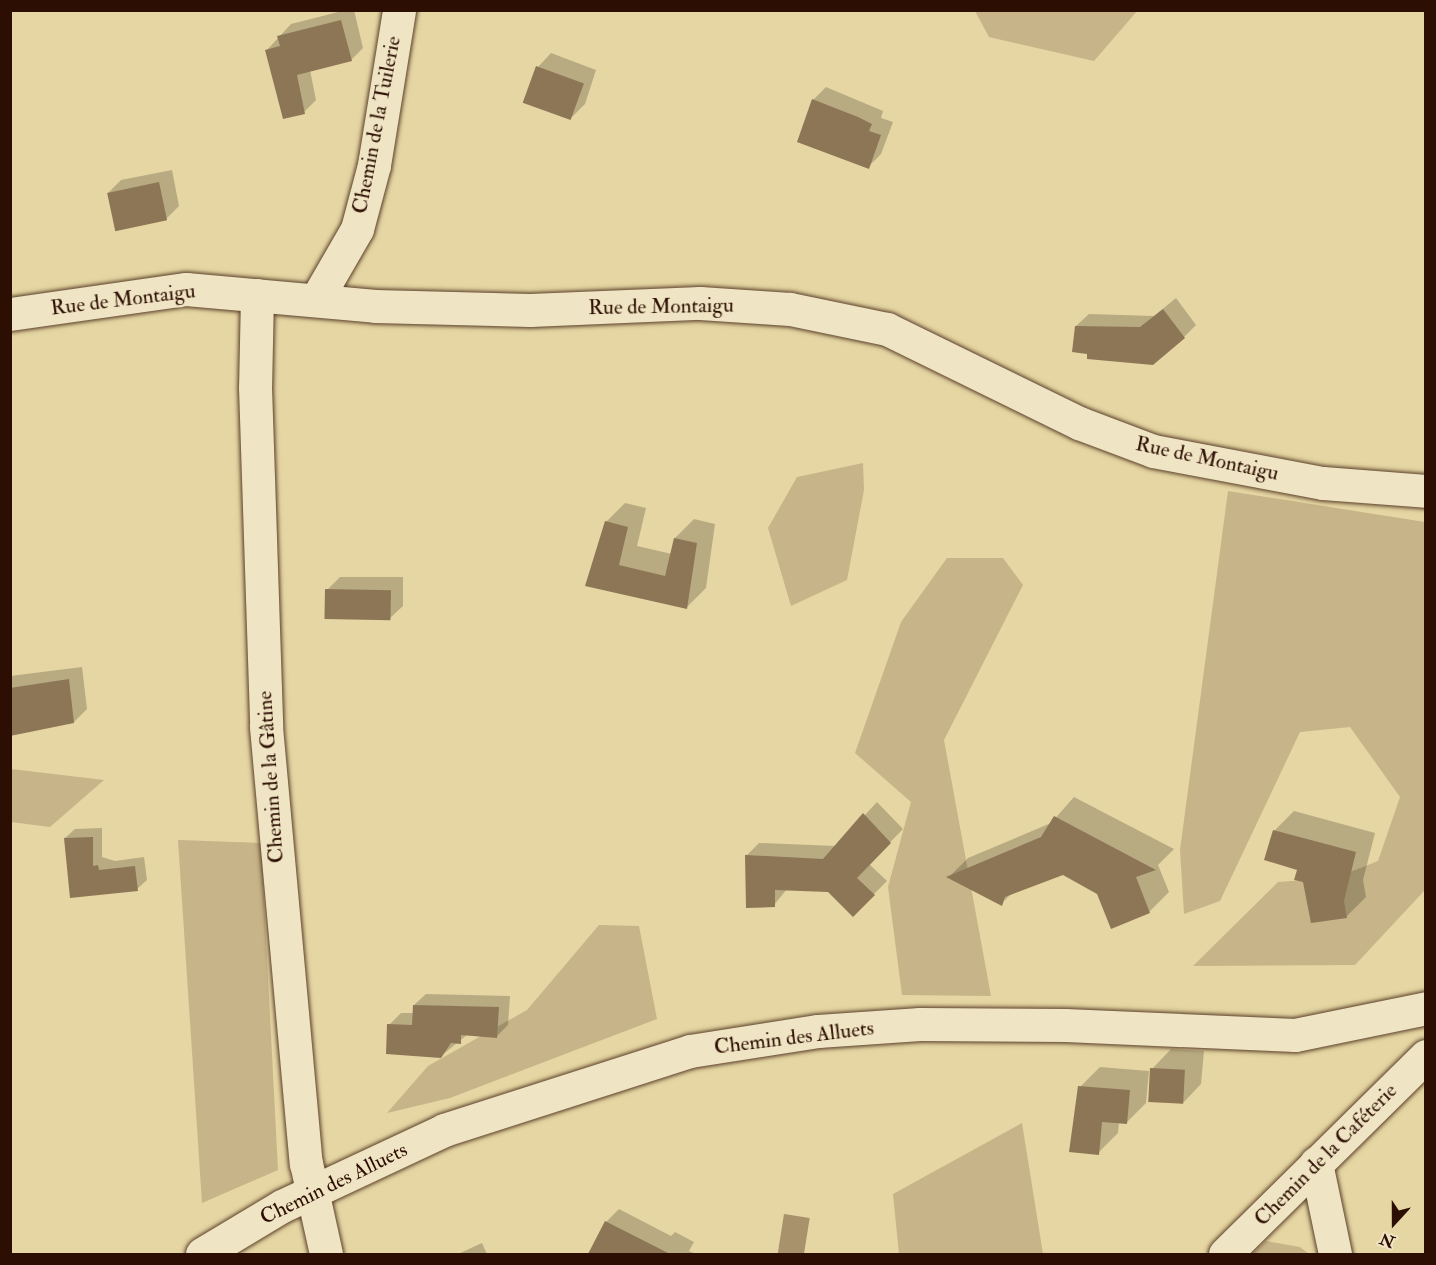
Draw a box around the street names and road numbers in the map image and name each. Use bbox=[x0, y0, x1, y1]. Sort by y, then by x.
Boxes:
street label: Chemin de la Tuilerie bbox=[347, 34, 407, 216]
street label: Rue de Montaigu bbox=[49, 279, 197, 321]
street label: Rue de Montaigu bbox=[588, 293, 734, 321]
street label: Rue de Montaigu bbox=[1133, 432, 1281, 486]
street label: Chemin de la Gâtine bbox=[252, 690, 290, 864]
street label: Chemin des Alluets bbox=[713, 1016, 875, 1060]
street label: Chemin de la Caféterie bbox=[1249, 1078, 1403, 1232]
street label: Chemin des Alluets bbox=[256, 1137, 412, 1231]

